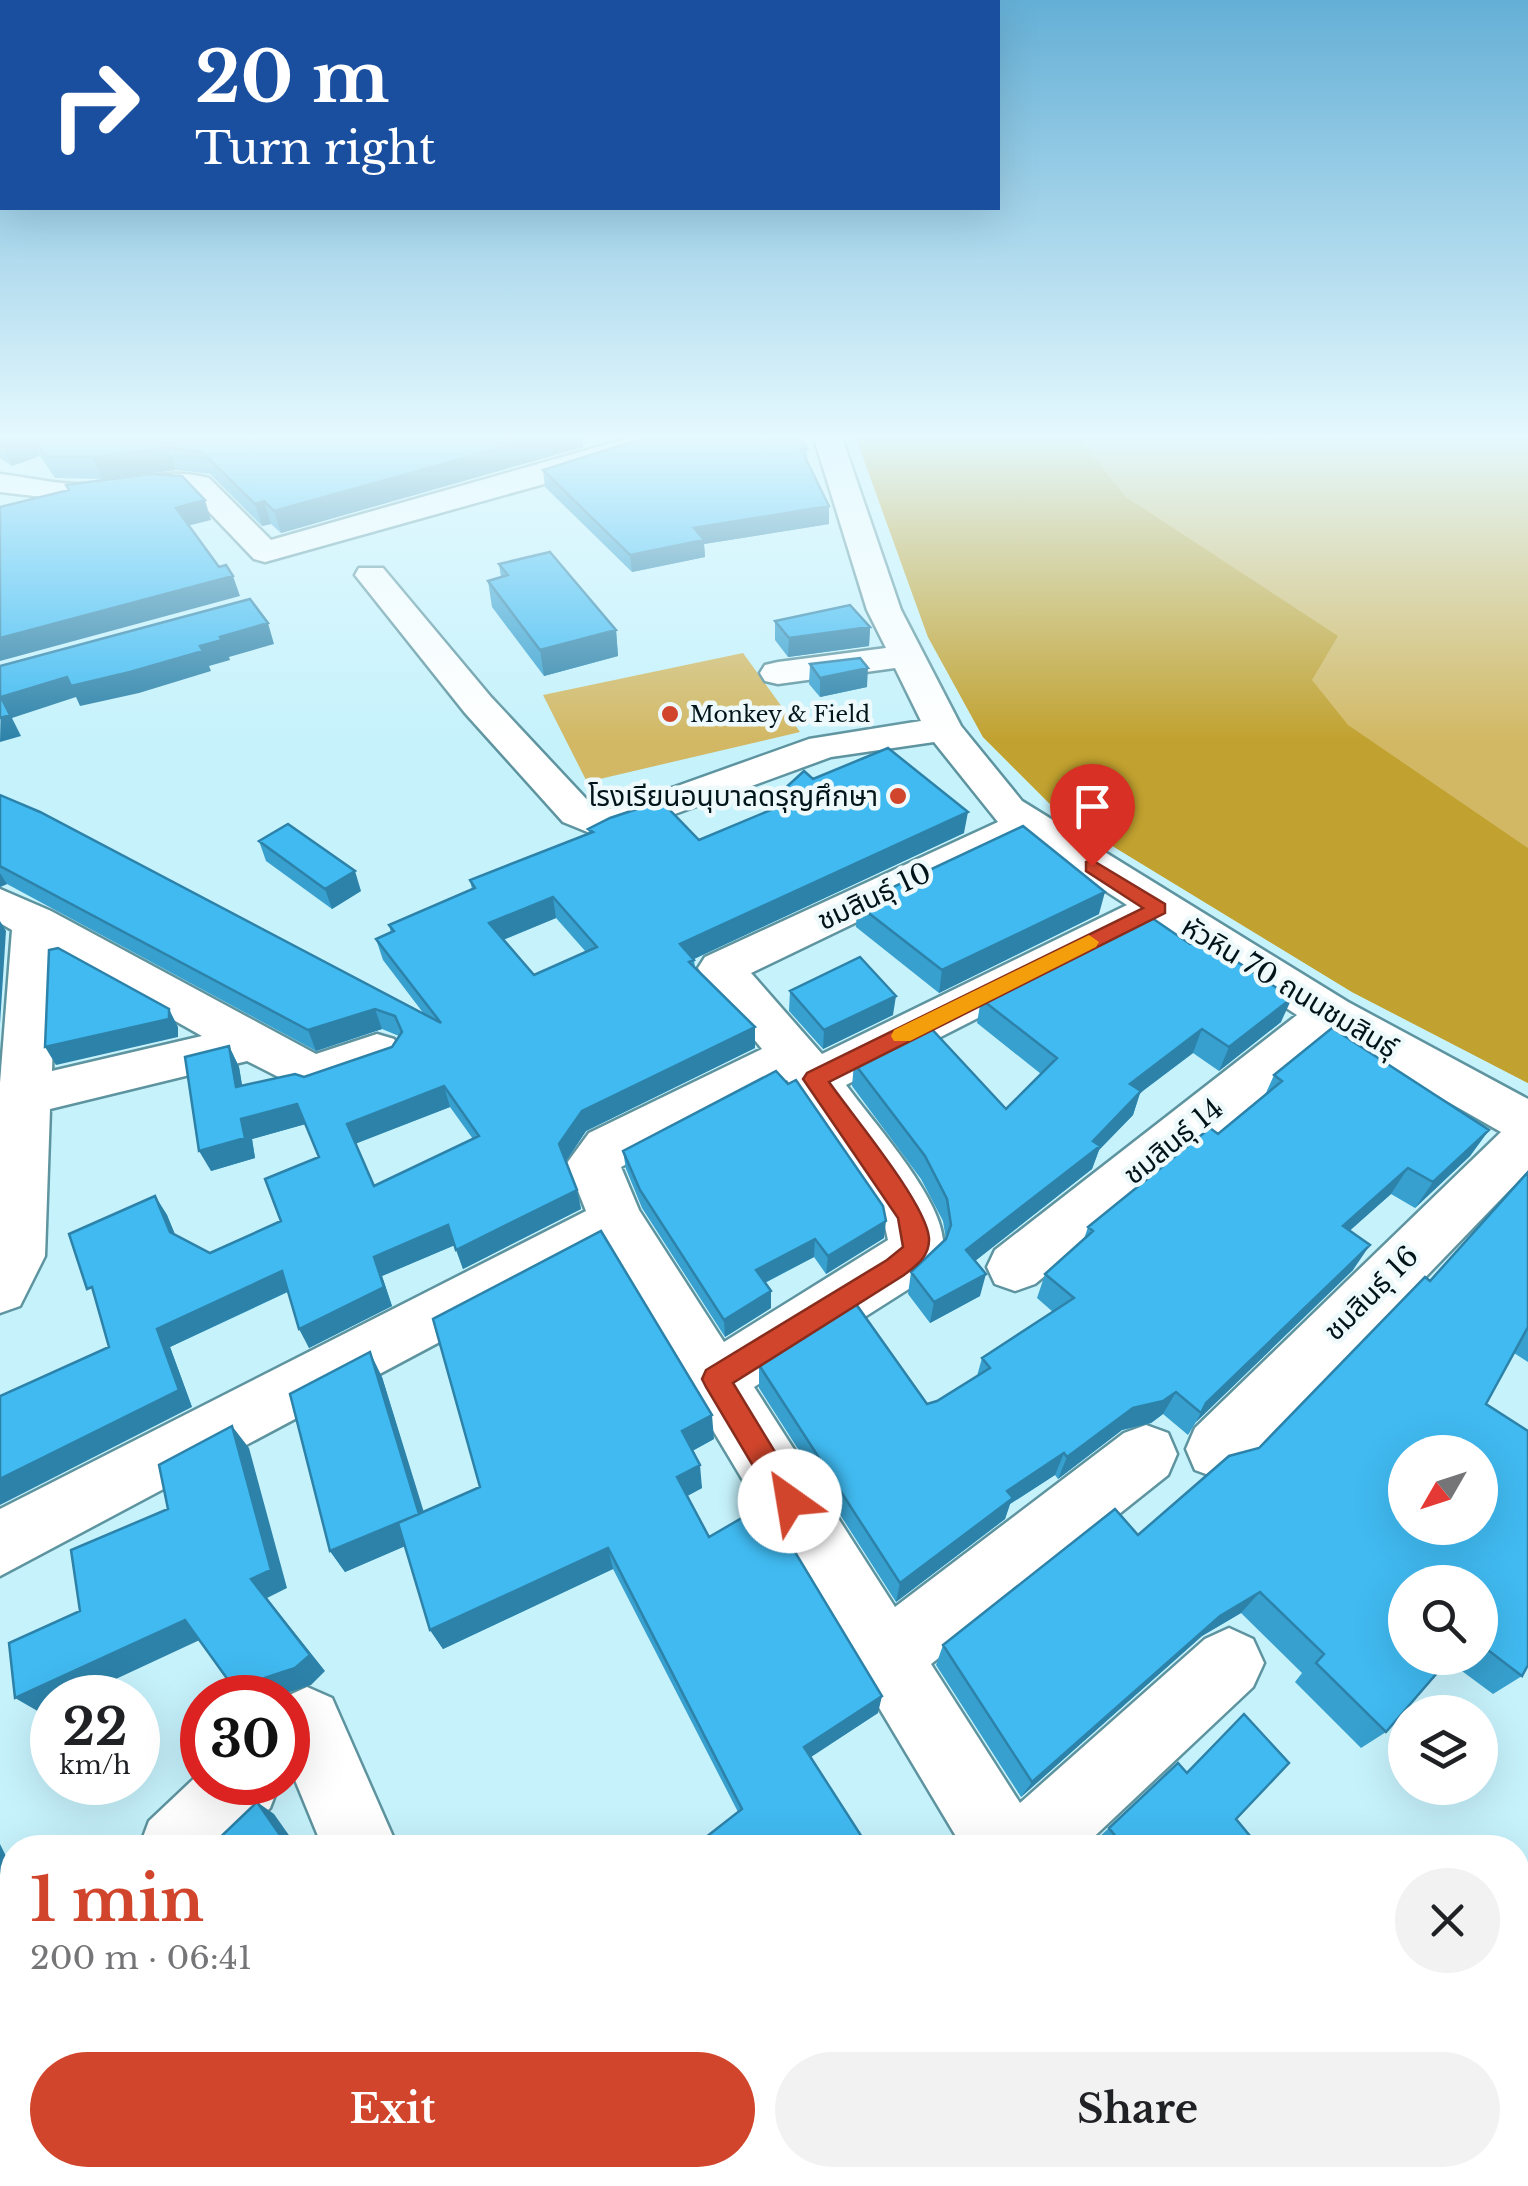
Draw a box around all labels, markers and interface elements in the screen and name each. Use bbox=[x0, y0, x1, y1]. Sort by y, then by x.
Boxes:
text: 20 m bbox=[195, 34, 389, 121]
icon: right bbox=[30, 40, 160, 170]
text: Turn right bbox=[195, 120, 436, 176]
place label: Monkey & Field bbox=[690, 701, 870, 728]
marker: Monkey & Field bbox=[659, 703, 681, 725]
pin bbox=[1050, 764, 1135, 867]
place label: โรงเรียนอนุบาลดรุญศึกษา bbox=[588, 779, 878, 814]
icon: arrive bbox=[1065, 779, 1120, 834]
marker: โรงเรียนอนุบาลดรุญศึกษา bbox=[887, 785, 909, 807]
street label: ชมสินธุ์ 10 bbox=[812, 855, 937, 938]
street label: หัวหิน 70 ถนนชมสินธุ์ bbox=[1175, 909, 1405, 1066]
street label: ชมสินธุ์ 14 bbox=[1116, 1091, 1230, 1192]
street label: ชมสินธุ์ 16 bbox=[1317, 1239, 1426, 1348]
north arrow bbox=[1388, 1435, 1498, 1545]
map controls bbox=[1388, 1435, 1498, 1805]
position arrow bbox=[738, 1449, 842, 1553]
button: search bbox=[1388, 1565, 1498, 1675]
speed limit sign: 30 bbox=[180, 1675, 310, 1805]
button: layers bbox=[1388, 1695, 1498, 1805]
text: 22 bbox=[62, 1696, 128, 1759]
text: km/h bbox=[60, 1750, 130, 1781]
text: 1 min bbox=[30, 1863, 204, 1937]
button: close bbox=[1395, 1868, 1500, 1973]
text: 200 m · 06:41 bbox=[30, 1938, 252, 1978]
button: Exit bbox=[30, 2052, 755, 2167]
button: Share bbox=[775, 2052, 1500, 2167]

